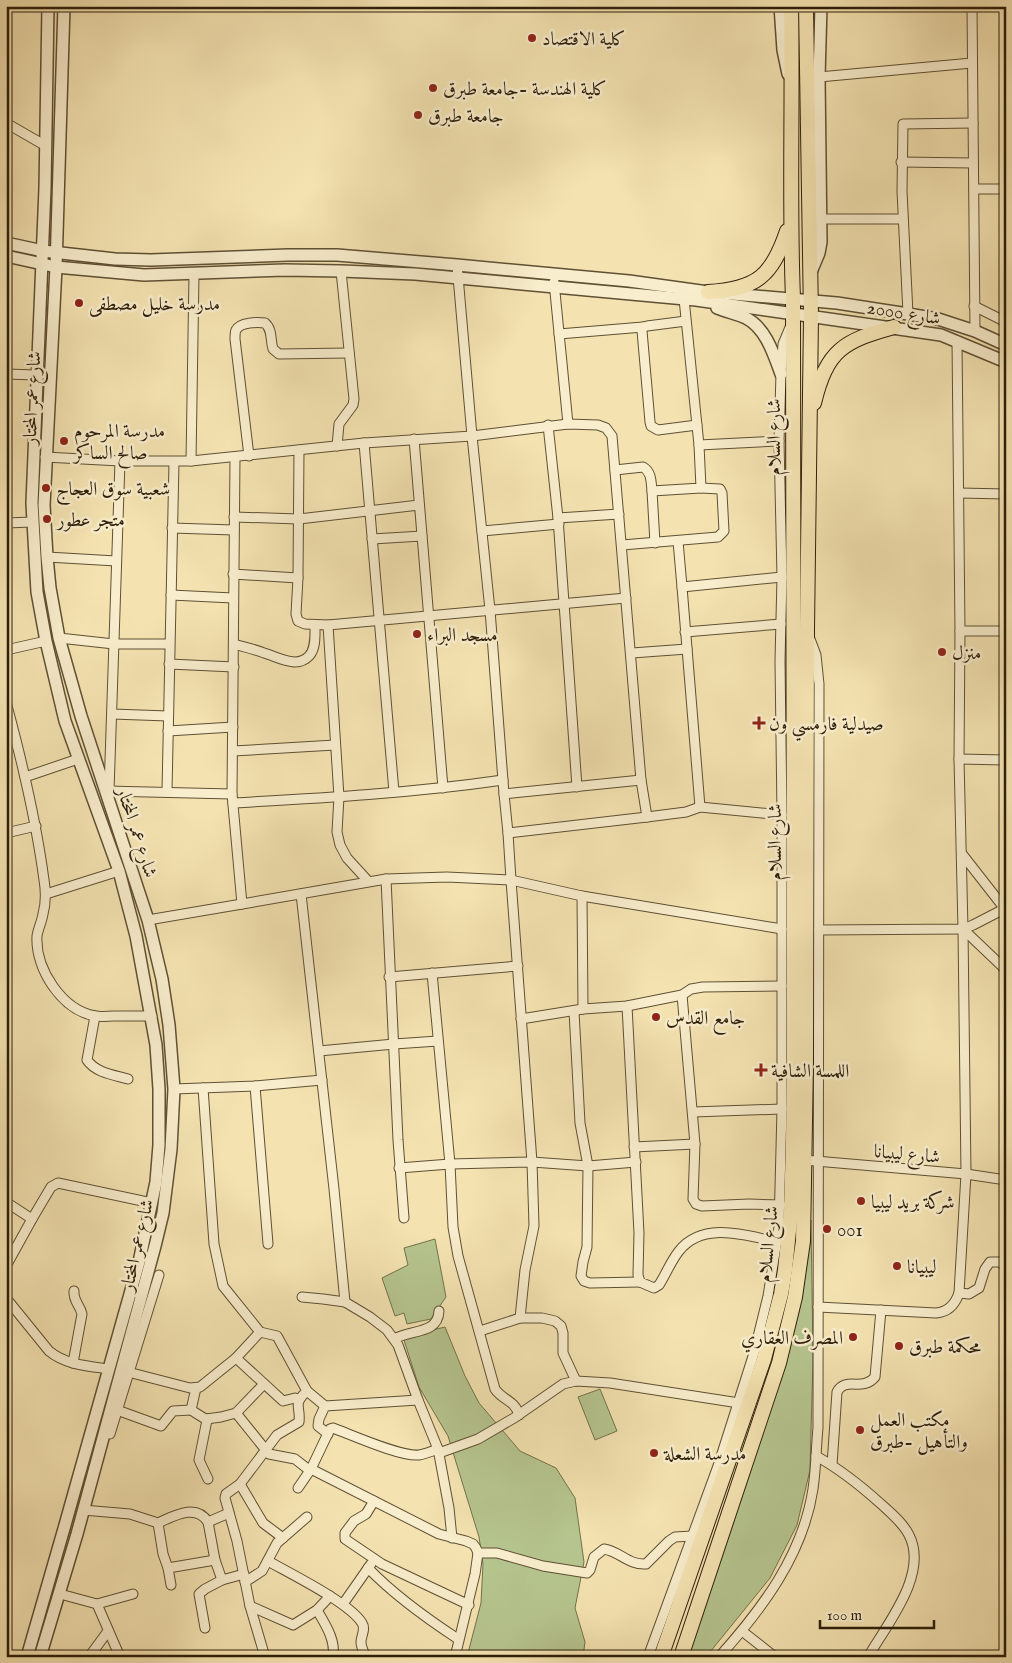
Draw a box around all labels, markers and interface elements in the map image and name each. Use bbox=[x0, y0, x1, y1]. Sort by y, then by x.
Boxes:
place label: كلية الاقتصاد bbox=[542, 28, 626, 52]
marker: كلية الاقتصاد bbox=[526, 32, 538, 44]
place label: كلية الهندسة -جامعة طبرق bbox=[443, 78, 607, 102]
marker: كلية الهندسة -جامعة طبرق bbox=[427, 82, 439, 94]
place label: جامعة طبرق bbox=[428, 105, 504, 129]
marker: جامعة طبرق bbox=[412, 109, 424, 121]
place label: مدرسة خليل مصطفى bbox=[89, 293, 220, 317]
street label: شارع 2000 bbox=[865, 296, 942, 334]
marker: مدرسة خليل مصطفى bbox=[73, 297, 85, 309]
street label: شارع عمر المختار bbox=[18, 351, 49, 448]
street label: شارع السلام bbox=[763, 398, 790, 476]
place label: مدرسة المرحوم صالح الساكر bbox=[72, 420, 165, 469]
marker: مدرسة المرحوم صالح الساكر bbox=[58, 435, 70, 447]
place label: شعبية سوق العجاج bbox=[56, 478, 170, 506]
marker: شعبية سوق العجاج bbox=[40, 482, 52, 494]
place label: متجر عطور bbox=[55, 509, 125, 533]
marker: متجر عطور bbox=[41, 513, 53, 525]
place label: مسجد البراء bbox=[427, 624, 498, 648]
marker: مسجد البراء bbox=[411, 628, 423, 640]
place label: منزل bbox=[952, 642, 981, 666]
marker: منزل bbox=[936, 646, 948, 658]
place label: صيدلية فارمسي ون bbox=[769, 713, 884, 741]
marker: صيدلية فارمسي ون bbox=[753, 717, 765, 729]
street label: شارع عمر المختار bbox=[108, 782, 162, 882]
street label: شارع السلام bbox=[764, 803, 791, 881]
place label: جامع القدس bbox=[666, 1007, 745, 1035]
marker: جامع القدس bbox=[650, 1011, 662, 1023]
place label: اللمسة الشافية bbox=[771, 1060, 849, 1084]
marker: اللمسة الشافية bbox=[755, 1064, 767, 1076]
street label: شارع ليبيانا bbox=[872, 1140, 941, 1172]
place label: شركة بريد ليبيا bbox=[871, 1190, 955, 1215]
marker: شركة بريد ليبيا bbox=[855, 1195, 867, 1207]
street label: شارع عمر المختار bbox=[115, 1197, 162, 1296]
street label: شارع السلام bbox=[753, 1205, 788, 1284]
place label: 001 bbox=[837, 1219, 863, 1243]
marker: 001 bbox=[821, 1223, 833, 1235]
place label: ليبيانا bbox=[907, 1256, 937, 1280]
marker: ليبيانا bbox=[891, 1260, 903, 1272]
place label: المصرف العقاري bbox=[741, 1327, 843, 1353]
marker: المصرف العقاري bbox=[847, 1331, 859, 1343]
place label: محكمة طبرق bbox=[909, 1336, 981, 1360]
marker: محكمة طبرق bbox=[893, 1340, 905, 1352]
place label: مكتب العمل والتأهيل -طبرق bbox=[870, 1409, 968, 1455]
marker: مكتب العمل والتأهيل -طبرق bbox=[854, 1424, 866, 1436]
place label: مدرسة الشعلة bbox=[663, 1443, 746, 1467]
marker: مدرسة الشعلة bbox=[648, 1447, 660, 1459]
scale bar bbox=[820, 1598, 933, 1630]
text: 100 m bbox=[827, 1606, 863, 1625]

